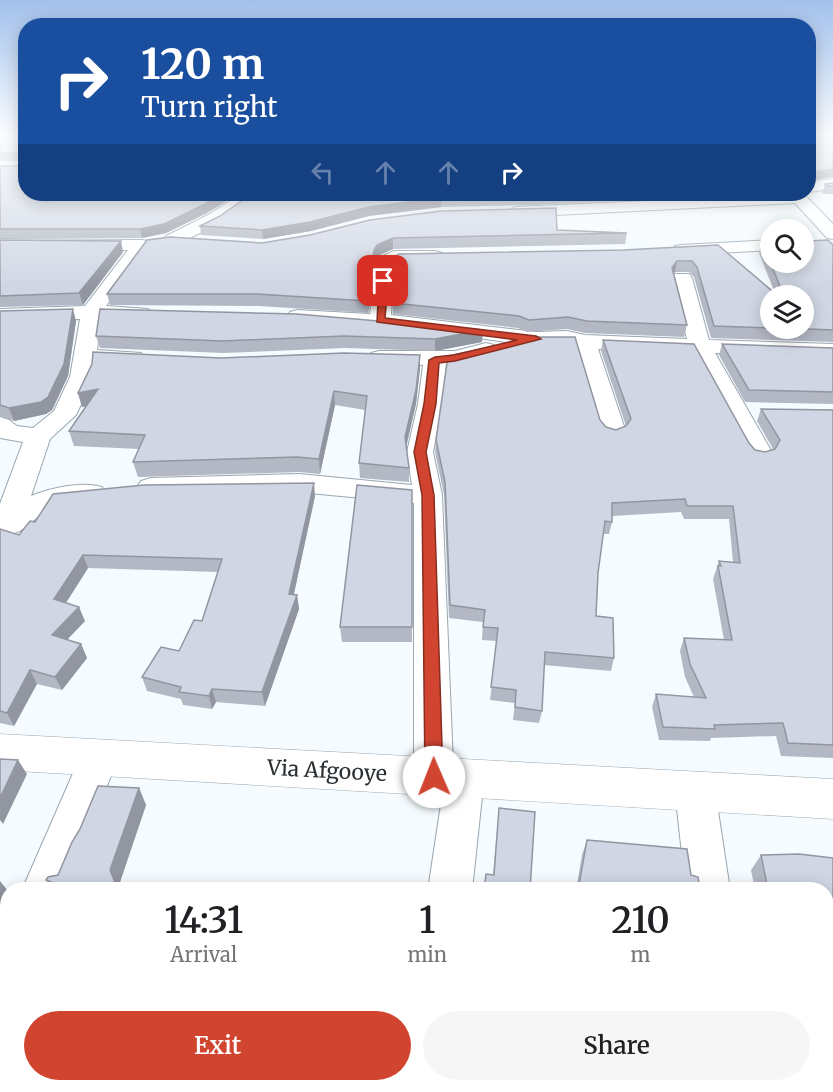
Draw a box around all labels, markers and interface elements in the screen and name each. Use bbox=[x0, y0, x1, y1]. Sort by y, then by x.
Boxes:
text: 120 m bbox=[141, 38, 264, 90]
icon: right bbox=[42, 42, 120, 120]
text: Turn right bbox=[141, 90, 278, 124]
icon: left bbox=[306, 156, 339, 189]
icon: ahead bbox=[369, 156, 402, 189]
icon: ahead bbox=[432, 156, 465, 189]
icon: right bbox=[495, 156, 528, 189]
map controls bbox=[760, 219, 814, 339]
button: search bbox=[760, 219, 814, 273]
pin bbox=[357, 255, 408, 306]
icon: arrive bbox=[366, 264, 399, 297]
button: layers bbox=[760, 285, 814, 339]
position arrow bbox=[402, 745, 466, 809]
street label: Via Afgooye bbox=[266, 754, 388, 787]
text: 14:31 bbox=[164, 898, 243, 943]
text: 1 bbox=[419, 898, 435, 943]
text: 210 bbox=[611, 898, 670, 943]
text: Arrival bbox=[170, 942, 237, 967]
text: min bbox=[407, 942, 447, 967]
text: m bbox=[631, 942, 650, 967]
button: Exit bbox=[24, 1011, 411, 1080]
button: Share bbox=[423, 1011, 810, 1080]

